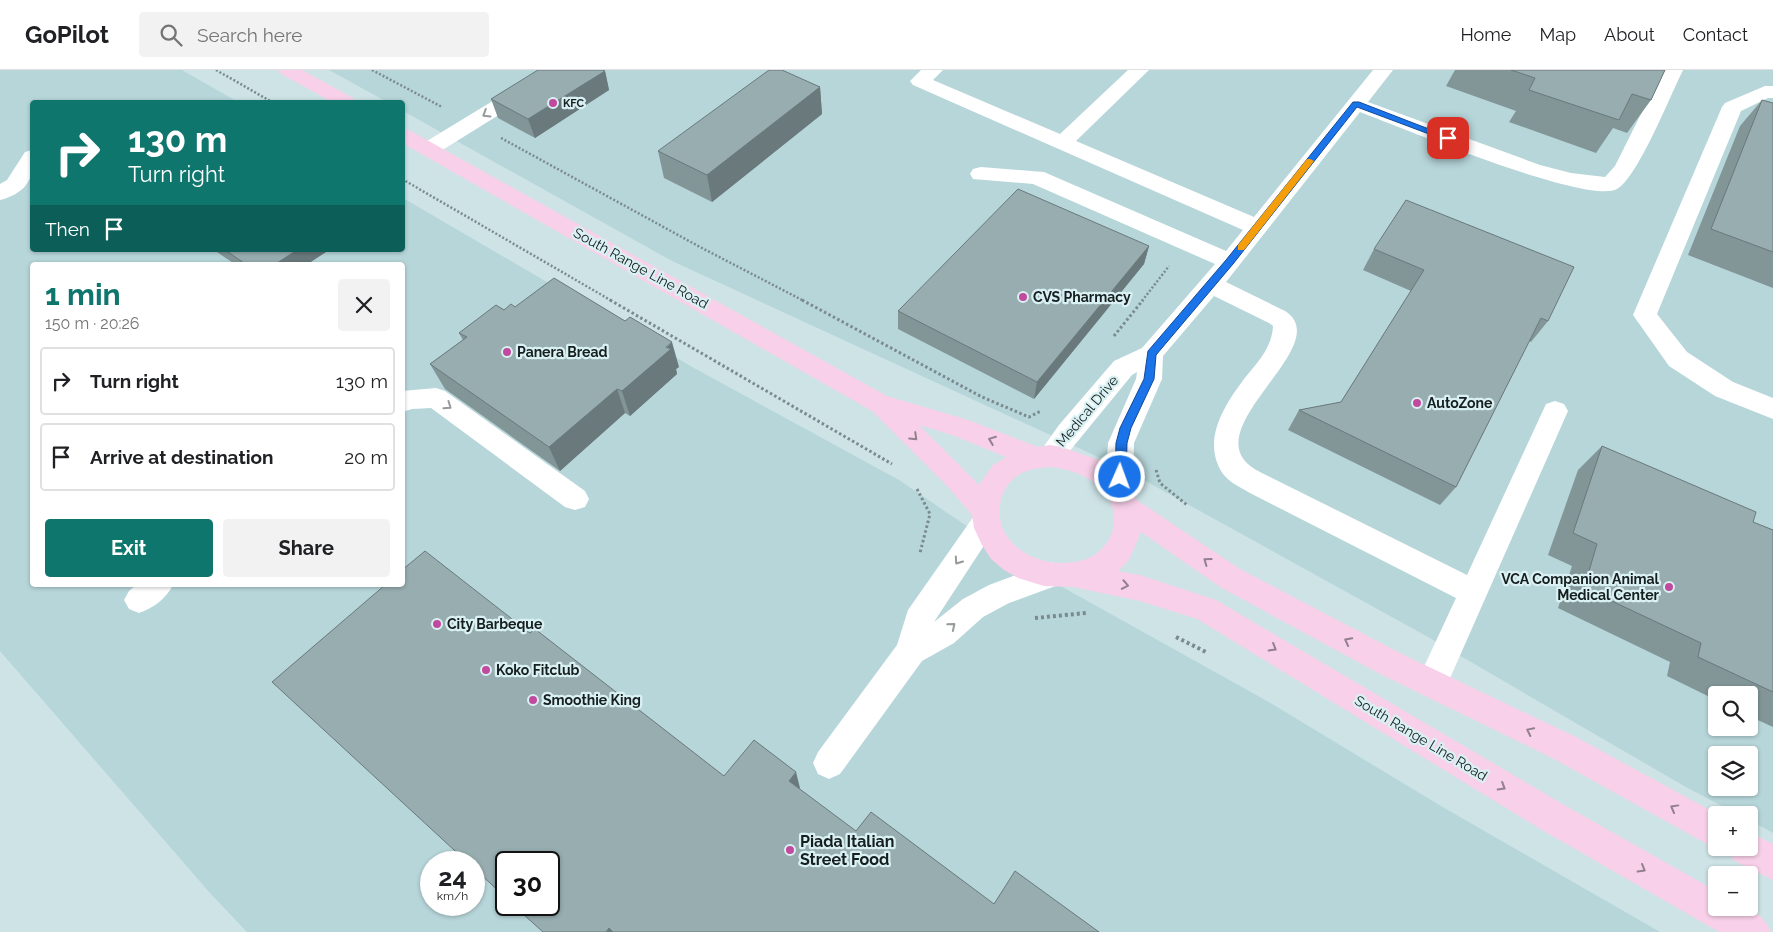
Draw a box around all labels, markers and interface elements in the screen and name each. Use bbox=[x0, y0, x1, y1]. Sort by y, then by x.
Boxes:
search box bbox=[139, 12, 489, 57]
text: GoPilot bbox=[25, 20, 109, 49]
icon: search bbox=[157, 21, 185, 49]
text: Search here bbox=[197, 24, 303, 46]
text: Home bbox=[1460, 24, 1511, 45]
text: Map bbox=[1539, 24, 1576, 45]
text: About bbox=[1604, 24, 1655, 45]
text: Contact bbox=[1683, 24, 1748, 45]
marker: KFC bbox=[547, 97, 559, 109]
place label: KFC bbox=[563, 97, 585, 110]
one-way arrow bbox=[483, 107, 492, 117]
pin bbox=[1427, 117, 1469, 159]
text: 130 m bbox=[128, 119, 227, 160]
icon: right bbox=[45, 120, 110, 185]
icon: arrive bbox=[1434, 124, 1462, 152]
text: Turn right bbox=[128, 161, 225, 187]
icon: arrive bbox=[100, 215, 128, 243]
text: Then bbox=[45, 218, 90, 240]
street label: South Range Line Road bbox=[571, 224, 711, 312]
text: 1 min bbox=[45, 277, 121, 312]
button: close bbox=[338, 279, 390, 331]
place label: CVS Pharmacy bbox=[1033, 289, 1131, 305]
marker: CVS Pharmacy bbox=[1017, 291, 1029, 303]
text: 150 m · 20:26 bbox=[45, 314, 139, 333]
place label: Panera Bread bbox=[517, 344, 608, 360]
marker: Panera Bread bbox=[501, 346, 513, 358]
icon: right bbox=[47, 367, 75, 395]
text: Turn right bbox=[90, 370, 179, 392]
text: 130 m bbox=[336, 370, 388, 392]
street label: Medical Drive bbox=[1053, 372, 1121, 450]
place label: AutoZone bbox=[1427, 395, 1493, 411]
marker: AutoZone bbox=[1411, 397, 1423, 409]
one-way arrow bbox=[442, 400, 452, 409]
one-way arrow bbox=[909, 431, 918, 440]
one-way arrow bbox=[988, 435, 997, 446]
icon: arrive bbox=[47, 443, 75, 471]
text: Arrive at destination bbox=[90, 446, 274, 468]
text: 20 m bbox=[344, 446, 388, 468]
position arrow bbox=[1093, 450, 1145, 502]
button: Exit bbox=[45, 519, 213, 577]
button: Share bbox=[223, 519, 390, 577]
one-way arrow bbox=[955, 555, 964, 564]
one-way arrow bbox=[1203, 558, 1212, 567]
place label: VCA Companion Animal Medical Center bbox=[1501, 571, 1660, 603]
one-way arrow bbox=[1120, 579, 1129, 590]
marker: VCA Companion Animal Medical Center bbox=[1663, 581, 1675, 593]
place label: City Barbeque bbox=[447, 616, 543, 632]
marker: City Barbeque bbox=[431, 618, 443, 630]
one-way arrow bbox=[946, 623, 955, 632]
one-way arrow bbox=[1344, 637, 1353, 647]
one-way arrow bbox=[1268, 641, 1277, 651]
place label: Koko Fitclub bbox=[496, 662, 580, 678]
marker: Koko Fitclub bbox=[480, 664, 492, 676]
map controls bbox=[1708, 686, 1758, 916]
button: search bbox=[1708, 686, 1758, 736]
place label: Smoothie King bbox=[543, 692, 641, 708]
street label: South Range Line Road bbox=[1352, 692, 1490, 784]
marker: Smoothie King bbox=[527, 694, 539, 706]
one-way arrow bbox=[1526, 727, 1535, 738]
button: layers bbox=[1708, 746, 1758, 796]
one-way arrow bbox=[1497, 780, 1506, 790]
one-way arrow bbox=[1670, 804, 1679, 814]
button: + bbox=[1708, 806, 1758, 856]
place label: Piada Italian Street Food bbox=[800, 832, 894, 869]
marker: Piada Italian Street Food bbox=[784, 844, 796, 856]
speed limit sign: 30 bbox=[495, 851, 560, 916]
text: 24 bbox=[438, 862, 467, 892]
one-way arrow bbox=[1637, 862, 1646, 872]
button: − bbox=[1708, 866, 1758, 916]
text: km/h bbox=[437, 889, 468, 903]

